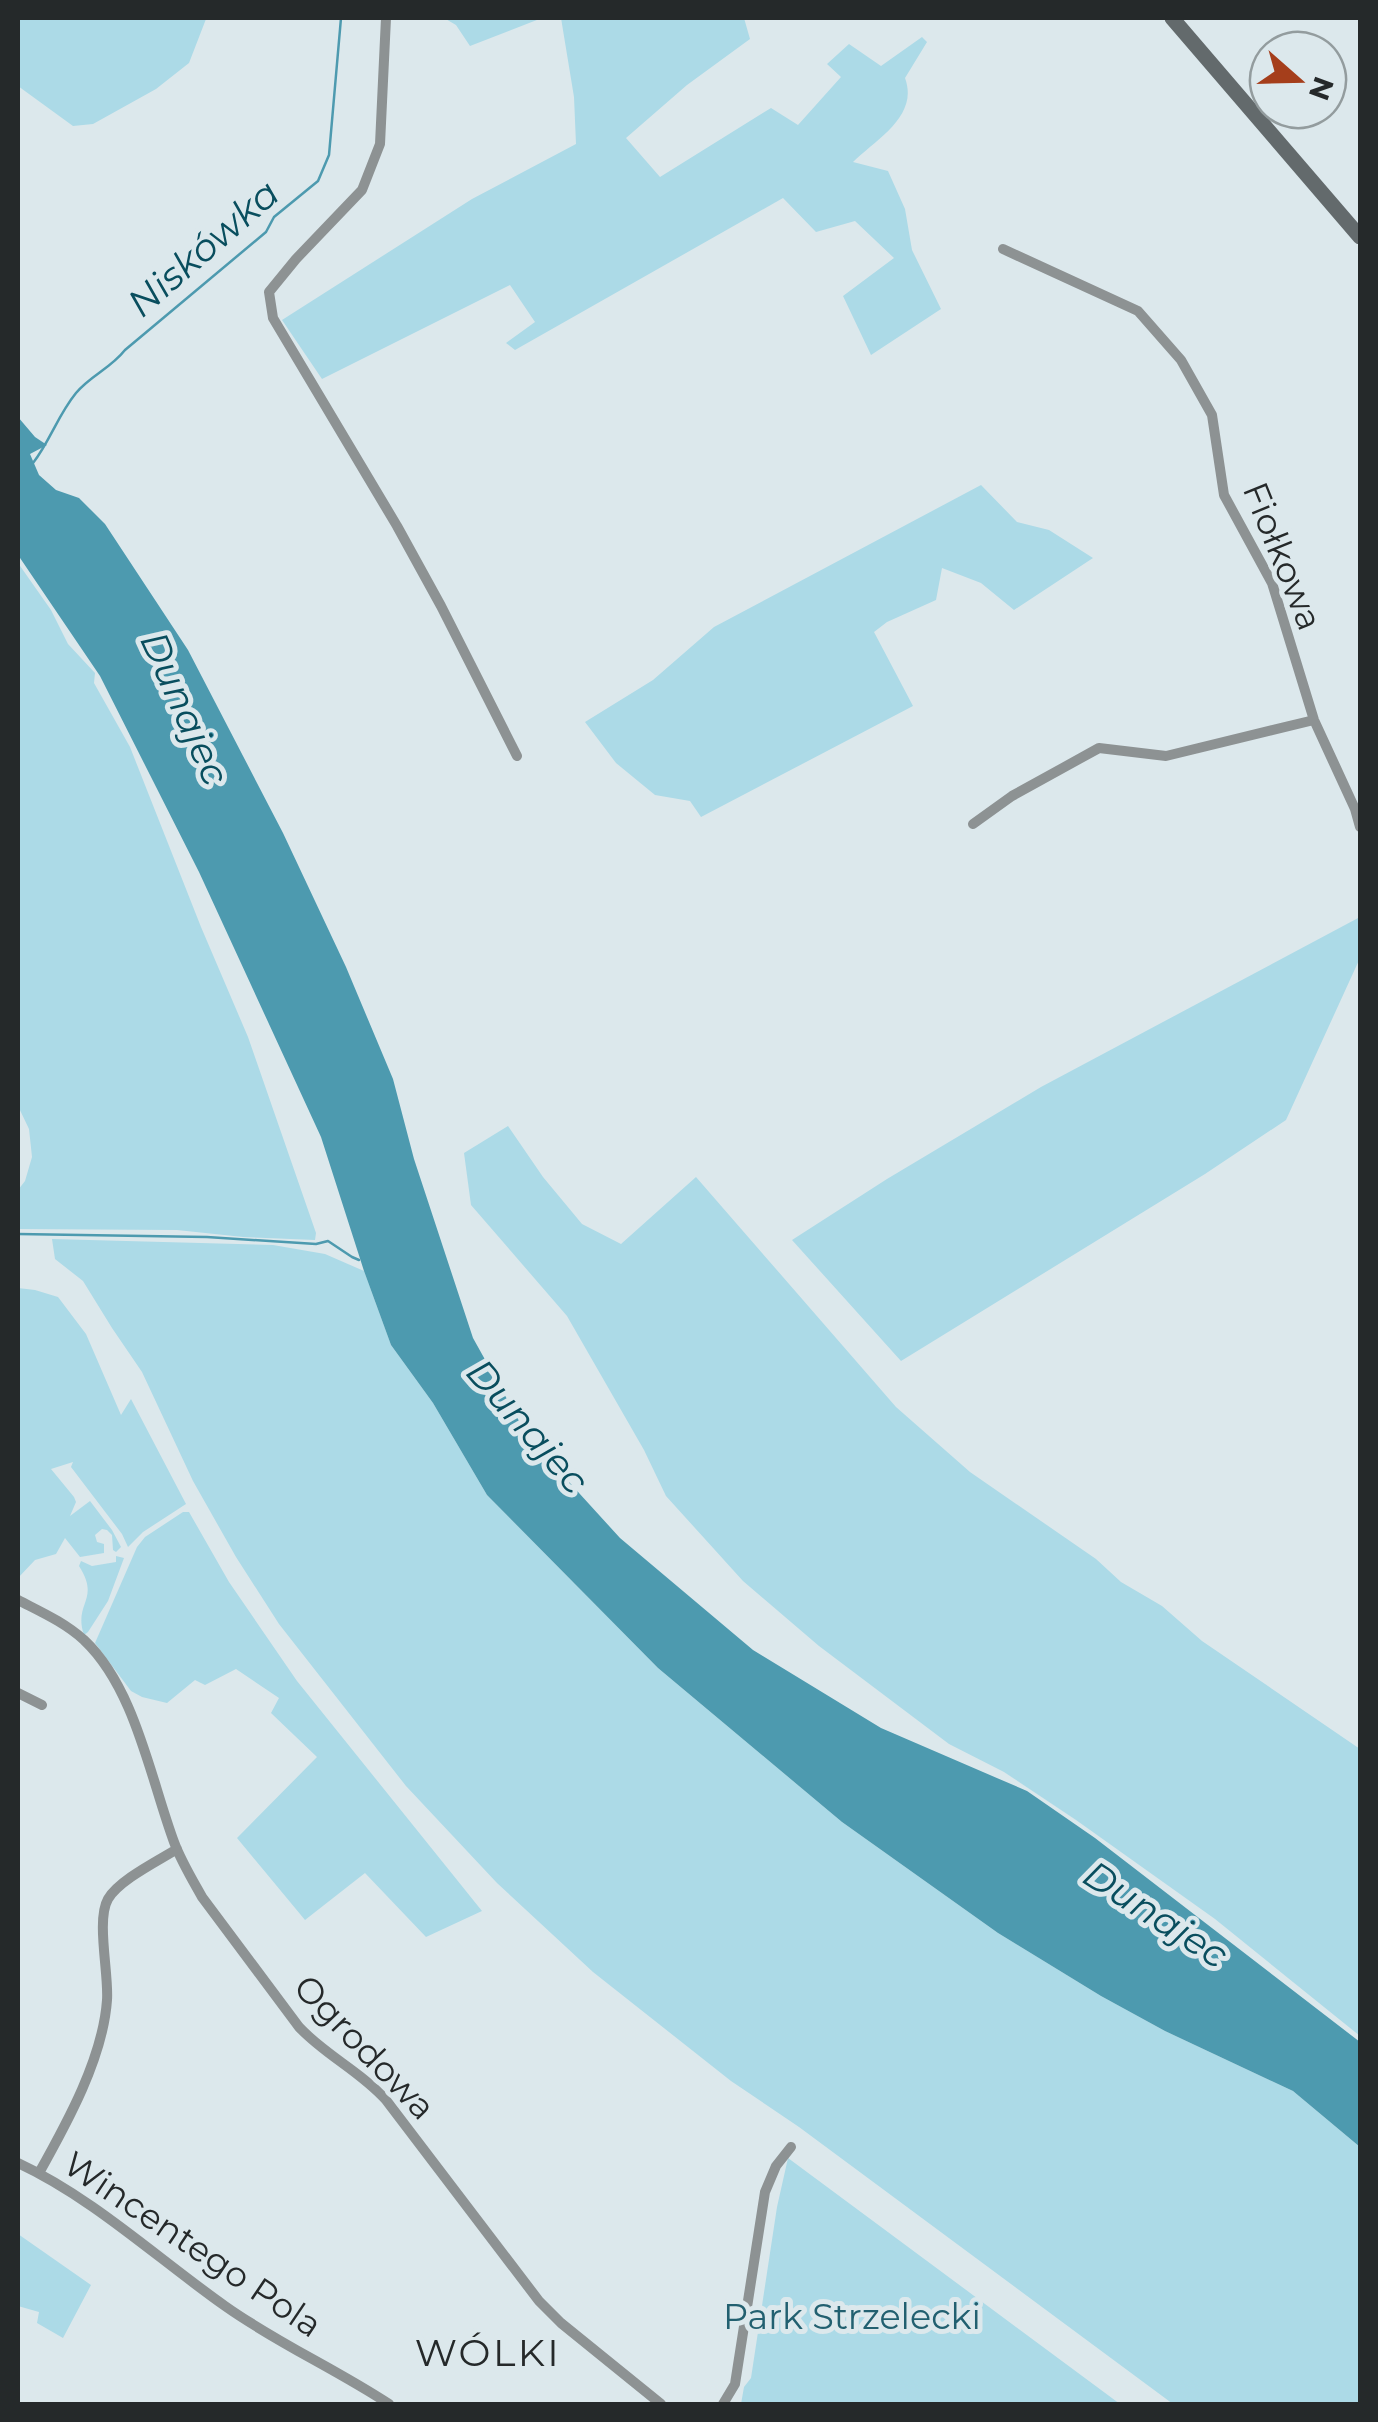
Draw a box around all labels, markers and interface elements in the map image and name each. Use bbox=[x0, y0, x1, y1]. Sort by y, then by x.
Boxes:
north arrow bbox=[1248, 30, 1348, 130]
text: N bbox=[1302, 72, 1341, 105]
water label: Niskówka bbox=[118, 169, 288, 327]
street label: Fiołkowa bbox=[1234, 476, 1332, 636]
water label: Dunajec bbox=[130, 624, 240, 793]
water label: Dunajec bbox=[457, 1349, 600, 1503]
water label: Dunajec bbox=[1075, 1850, 1238, 1978]
street label: Ogrodowa bbox=[285, 1966, 445, 2128]
street label: Wincentego Pola bbox=[56, 2142, 330, 2346]
park label: Park Strzelecki bbox=[723, 2295, 981, 2338]
district label: WÓLKI bbox=[415, 2329, 561, 2376]

